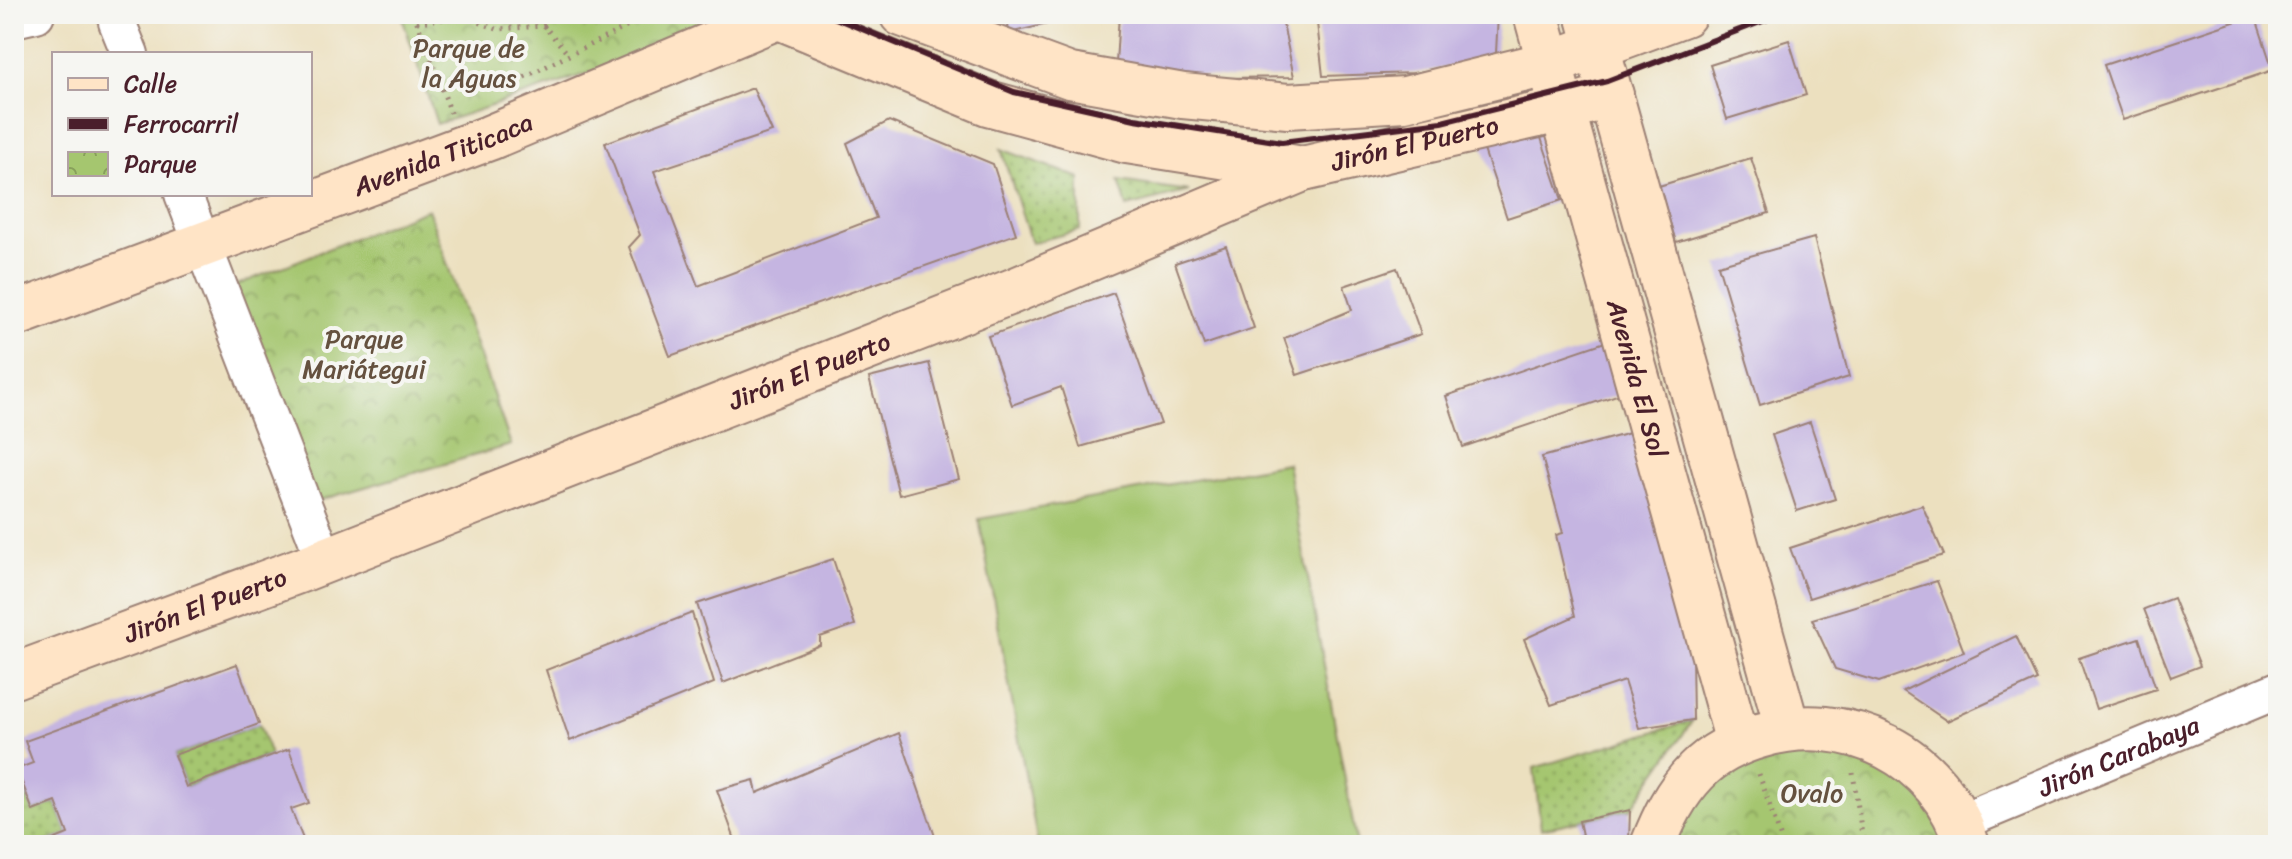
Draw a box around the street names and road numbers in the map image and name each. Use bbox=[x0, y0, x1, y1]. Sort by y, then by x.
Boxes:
street label: Avenida Titicaca bbox=[345, 99, 540, 210]
street label: Jirón El Puerto bbox=[1325, 102, 1503, 185]
street label: Avenida El Sol bbox=[1593, 293, 1681, 463]
street label: Jirón El Puerto bbox=[721, 318, 897, 424]
street label: Jirón El Puerto bbox=[116, 554, 293, 657]
street label: Jirón Carabaya bbox=[2030, 702, 2208, 810]

